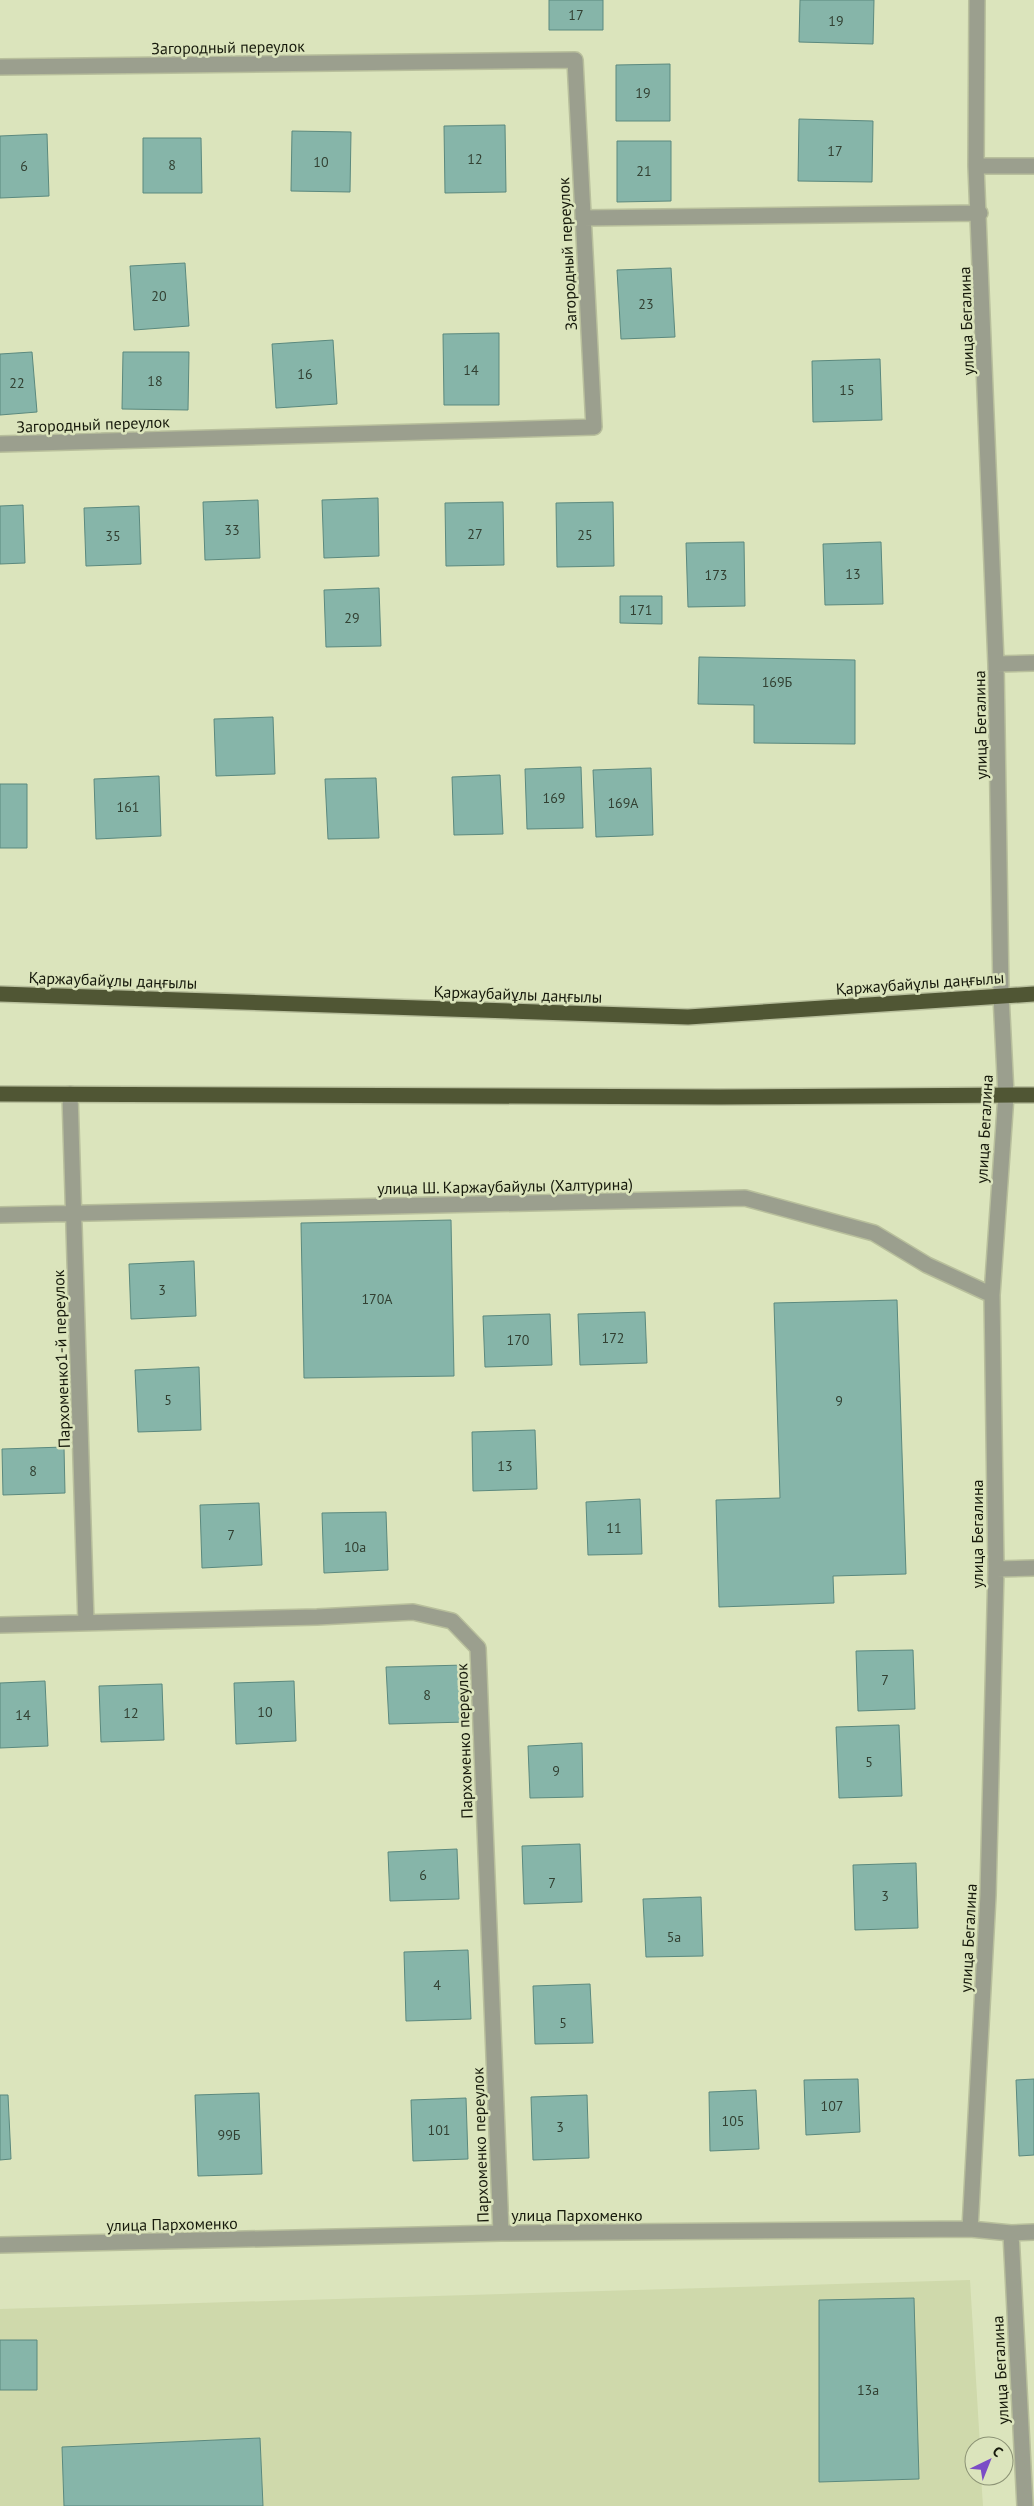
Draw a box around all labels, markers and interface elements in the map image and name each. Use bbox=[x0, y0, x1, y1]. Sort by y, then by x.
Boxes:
house number: 17 bbox=[568, 6, 584, 24]
house number: 19 bbox=[828, 12, 844, 30]
street label: Загородный переулок bbox=[151, 36, 305, 58]
house number: 19 bbox=[635, 84, 651, 102]
house number: 17 bbox=[827, 142, 843, 160]
house number: 12 bbox=[467, 150, 483, 168]
house number: 10 bbox=[313, 153, 329, 171]
house number: 8 bbox=[168, 156, 176, 174]
house number: 6 bbox=[20, 157, 28, 175]
house number: 21 bbox=[636, 162, 652, 180]
street label: Загородный переулок bbox=[553, 176, 581, 331]
street label: улица Бегалина bbox=[954, 266, 978, 376]
house number: 20 bbox=[151, 287, 167, 305]
house number: 23 bbox=[638, 295, 654, 313]
house number: 14 bbox=[463, 361, 479, 379]
house number: 16 bbox=[297, 365, 313, 383]
house number: 18 bbox=[147, 372, 163, 390]
house number: 22 bbox=[9, 374, 25, 392]
house number: 15 bbox=[839, 381, 855, 399]
street label: Загородный переулок bbox=[16, 411, 170, 437]
house number: 33 bbox=[224, 521, 240, 539]
house number: 27 bbox=[467, 525, 483, 543]
house number: 25 bbox=[577, 526, 593, 544]
house number: 35 bbox=[105, 527, 121, 545]
house number: 13 bbox=[845, 565, 861, 583]
house number: 173 bbox=[705, 566, 727, 584]
house number: 171 bbox=[630, 601, 652, 619]
house number: 29 bbox=[344, 609, 360, 627]
street label: улица Бегалина bbox=[969, 670, 991, 780]
house number: 169Б bbox=[762, 673, 793, 691]
house number: 169 bbox=[543, 789, 565, 807]
house number: 169А bbox=[607, 794, 639, 812]
house number: 161 bbox=[117, 798, 139, 816]
street label: Қаржаубайұлы даңғылы bbox=[28, 967, 198, 993]
street label: Қаржаубайұлы даңғылы bbox=[835, 967, 1005, 999]
street label: Қаржаубайұлы даңғылы bbox=[433, 981, 603, 1007]
street label: улица Бегалина bbox=[971, 1074, 997, 1184]
street label: улица Ш. Каржаубайулы (Халтурина) bbox=[377, 1174, 633, 1198]
street label: Пархоменко1-й переулок bbox=[48, 1269, 74, 1449]
house number: 3 bbox=[158, 1281, 166, 1299]
house number: 170А bbox=[361, 1290, 393, 1308]
house number: 172 bbox=[602, 1329, 624, 1347]
house number: 170 bbox=[507, 1331, 530, 1349]
house number: 5 bbox=[164, 1391, 172, 1409]
house number: 9 bbox=[835, 1392, 843, 1410]
house number: 13 bbox=[497, 1457, 513, 1475]
house number: 8 bbox=[29, 1462, 37, 1480]
street label: улица Бегалина bbox=[967, 1479, 987, 1589]
house number: 11 bbox=[606, 1519, 622, 1537]
house number: 7 bbox=[227, 1526, 235, 1544]
house number: 10а bbox=[344, 1538, 366, 1556]
street label: Пархоменко переулок bbox=[451, 1663, 477, 1819]
house number: 7 bbox=[881, 1671, 889, 1689]
house number: 8 bbox=[423, 1686, 431, 1704]
house number: 10 bbox=[257, 1703, 273, 1721]
house number: 12 bbox=[123, 1704, 139, 1722]
house number: 14 bbox=[15, 1706, 31, 1724]
house number: 5 bbox=[865, 1753, 873, 1771]
house number: 9 bbox=[552, 1762, 560, 1780]
house number: 6 bbox=[419, 1866, 427, 1884]
house number: 7 bbox=[548, 1874, 556, 1892]
street label: улица Бегалина bbox=[955, 1883, 981, 1993]
house number: 3 bbox=[881, 1887, 889, 1905]
house number: 5а bbox=[667, 1928, 681, 1946]
house number: 4 bbox=[433, 1976, 441, 1994]
house number: 5 bbox=[559, 2014, 567, 2032]
street label: Пархоменко переулок bbox=[467, 2067, 493, 2223]
house number: 107 bbox=[821, 2097, 843, 2115]
house number: 105 bbox=[722, 2112, 744, 2130]
house number: 3 bbox=[556, 2118, 564, 2136]
house number: 101 bbox=[428, 2121, 450, 2139]
house number: 99Б bbox=[218, 2126, 241, 2144]
street label: улица Пархоменко bbox=[511, 2205, 643, 2225]
street label: улица Пархоменко bbox=[106, 2213, 238, 2235]
street label: улица Бегалина bbox=[987, 2315, 1013, 2425]
house number: 13а bbox=[857, 2381, 879, 2399]
north arrow bbox=[964, 2436, 1014, 2486]
text: С bbox=[989, 2442, 1007, 2461]

